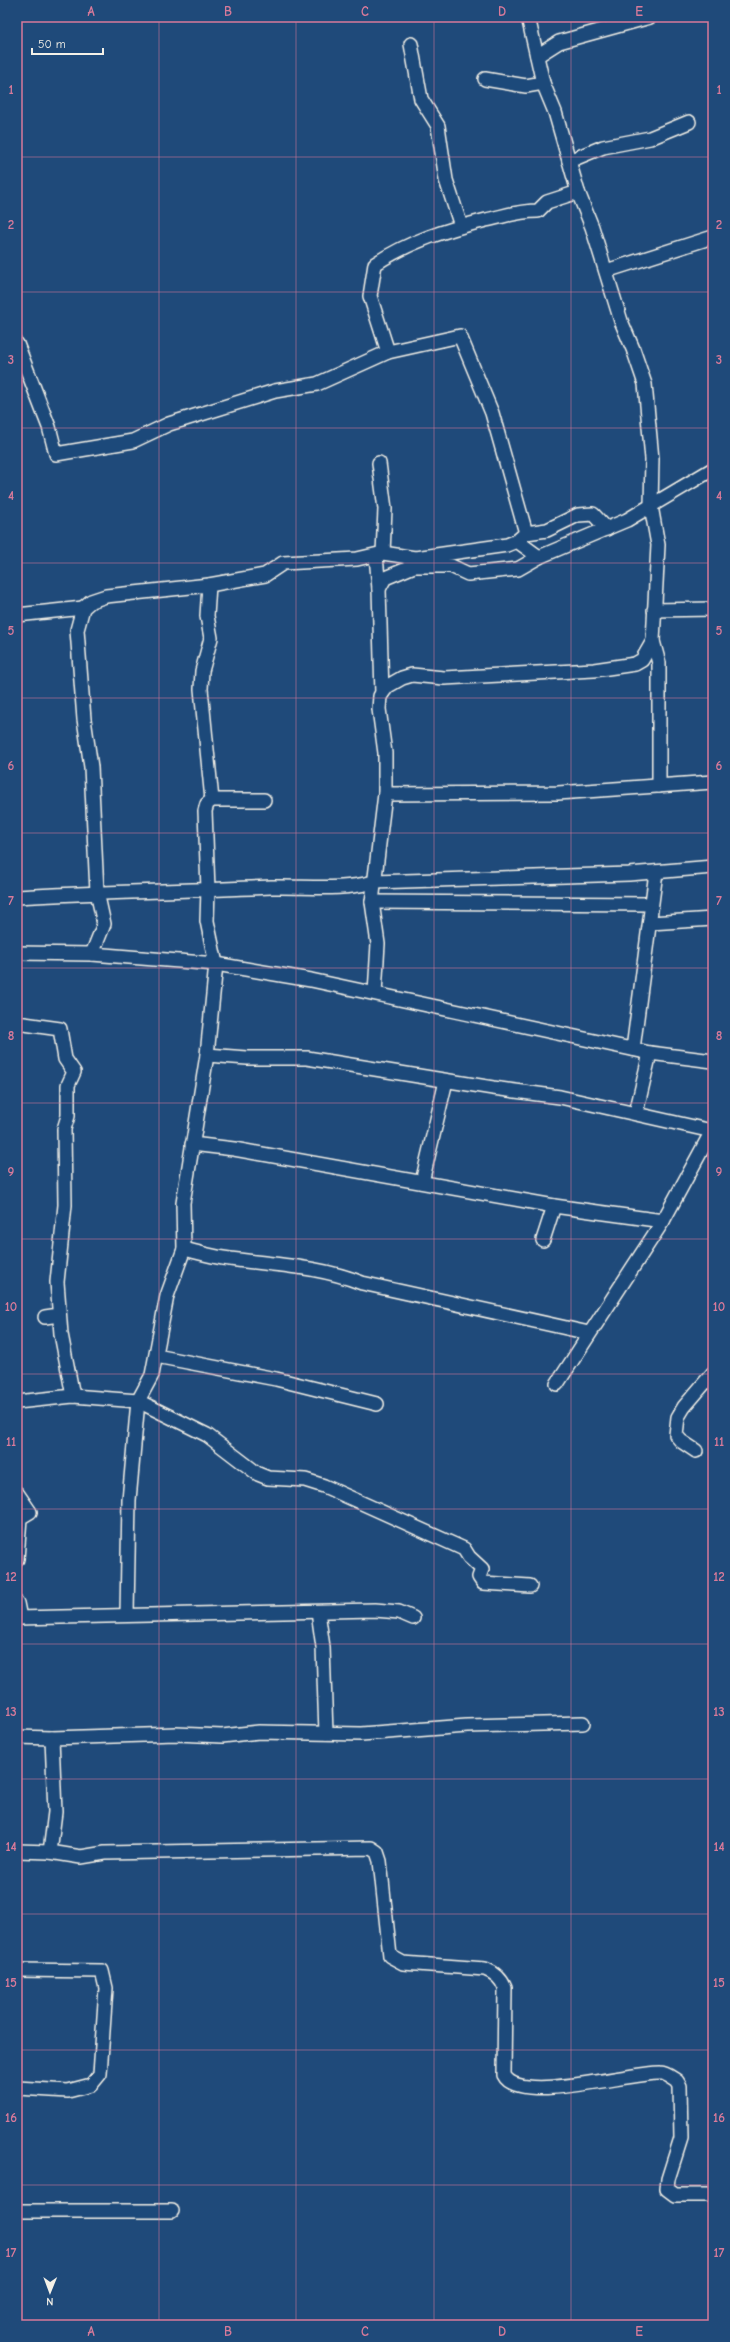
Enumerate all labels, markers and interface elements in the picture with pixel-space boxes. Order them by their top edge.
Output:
text: A [87,4,95,19]
text: B [224,4,232,19]
text: C [361,4,369,19]
text: D [498,4,506,19]
text: E [635,4,643,19]
scale bar [32,30,103,56]
text: 50 m [38,37,66,51]
text: 1 [8,82,14,97]
text: 1 [716,82,722,97]
text: 2 [8,217,14,232]
text: 2 [716,217,722,232]
text: 3 [8,352,14,367]
text: 3 [716,352,722,367]
text: 4 [8,488,14,503]
text: 4 [716,488,722,503]
text: 5 [8,623,15,638]
text: 5 [716,623,723,638]
text: 6 [8,758,15,773]
text: 6 [716,758,723,773]
text: 7 [8,893,14,908]
text: 7 [716,893,722,908]
text: 8 [8,1028,14,1043]
text: 8 [716,1028,722,1043]
text: 9 [8,1164,15,1179]
text: 9 [716,1164,723,1179]
text: 10 [5,1299,17,1314]
text: 10 [713,1299,725,1314]
text: 11 [6,1434,16,1449]
text: 11 [714,1434,724,1449]
text: 12 [5,1569,17,1584]
text: 12 [713,1569,725,1584]
text: 13 [5,1704,17,1719]
text: 13 [713,1704,725,1719]
text: 14 [5,1839,17,1854]
text: 14 [713,1839,725,1854]
text: 15 [5,1975,17,1990]
text: 15 [713,1975,725,1990]
text: 16 [5,2110,17,2125]
text: 16 [713,2110,725,2125]
text: 17 [6,2245,17,2260]
text: 17 [714,2245,725,2260]
north arrow [30,2272,70,2312]
text: N [46,2295,54,2308]
text: A [87,2324,95,2339]
text: B [224,2324,232,2339]
text: C [361,2324,369,2339]
text: D [498,2324,506,2339]
text: E [635,2324,643,2339]

